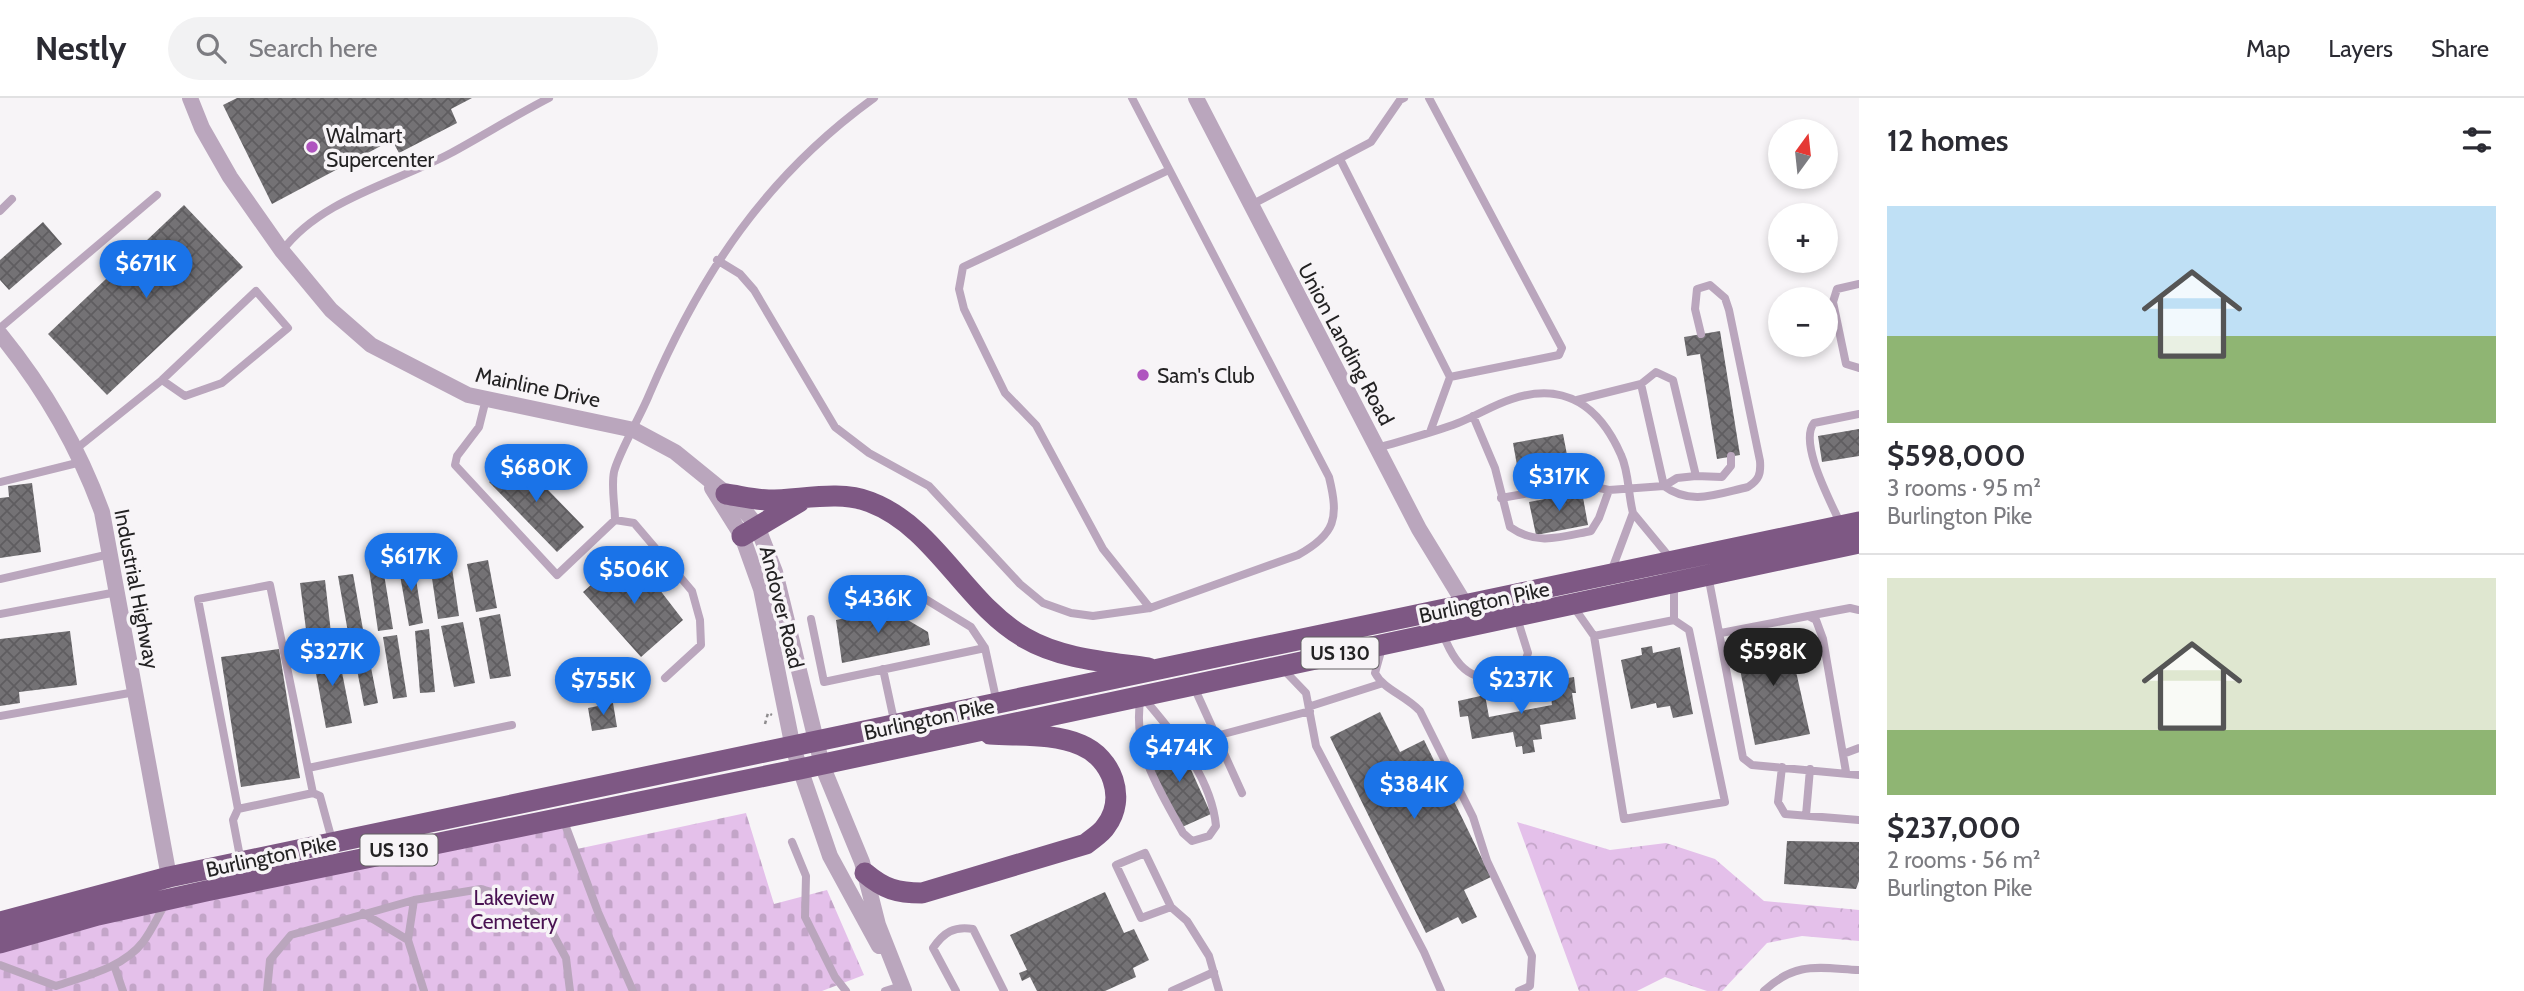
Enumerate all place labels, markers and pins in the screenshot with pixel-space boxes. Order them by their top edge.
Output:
place label: Walmart Supercenter [326,123,434,172]
marker: Walmart Supercenter [304,139,320,155]
pin: $671K [97,240,195,300]
place label: Sam's Club [1157,363,1255,388]
marker: Sam's Club [1135,367,1151,383]
pin: $680K [487,444,585,504]
pin: $317K [1510,454,1608,513]
pin: $617K [362,533,460,593]
pin: $506K [585,546,683,606]
pin: $436K [829,575,927,635]
pin: $327K [283,628,381,688]
pin: $598K [1724,628,1822,688]
pin: $237K [1472,656,1570,716]
pin: $755K [554,658,652,717]
pin: $474K [1130,724,1228,784]
pin: $384K [1365,762,1463,821]

